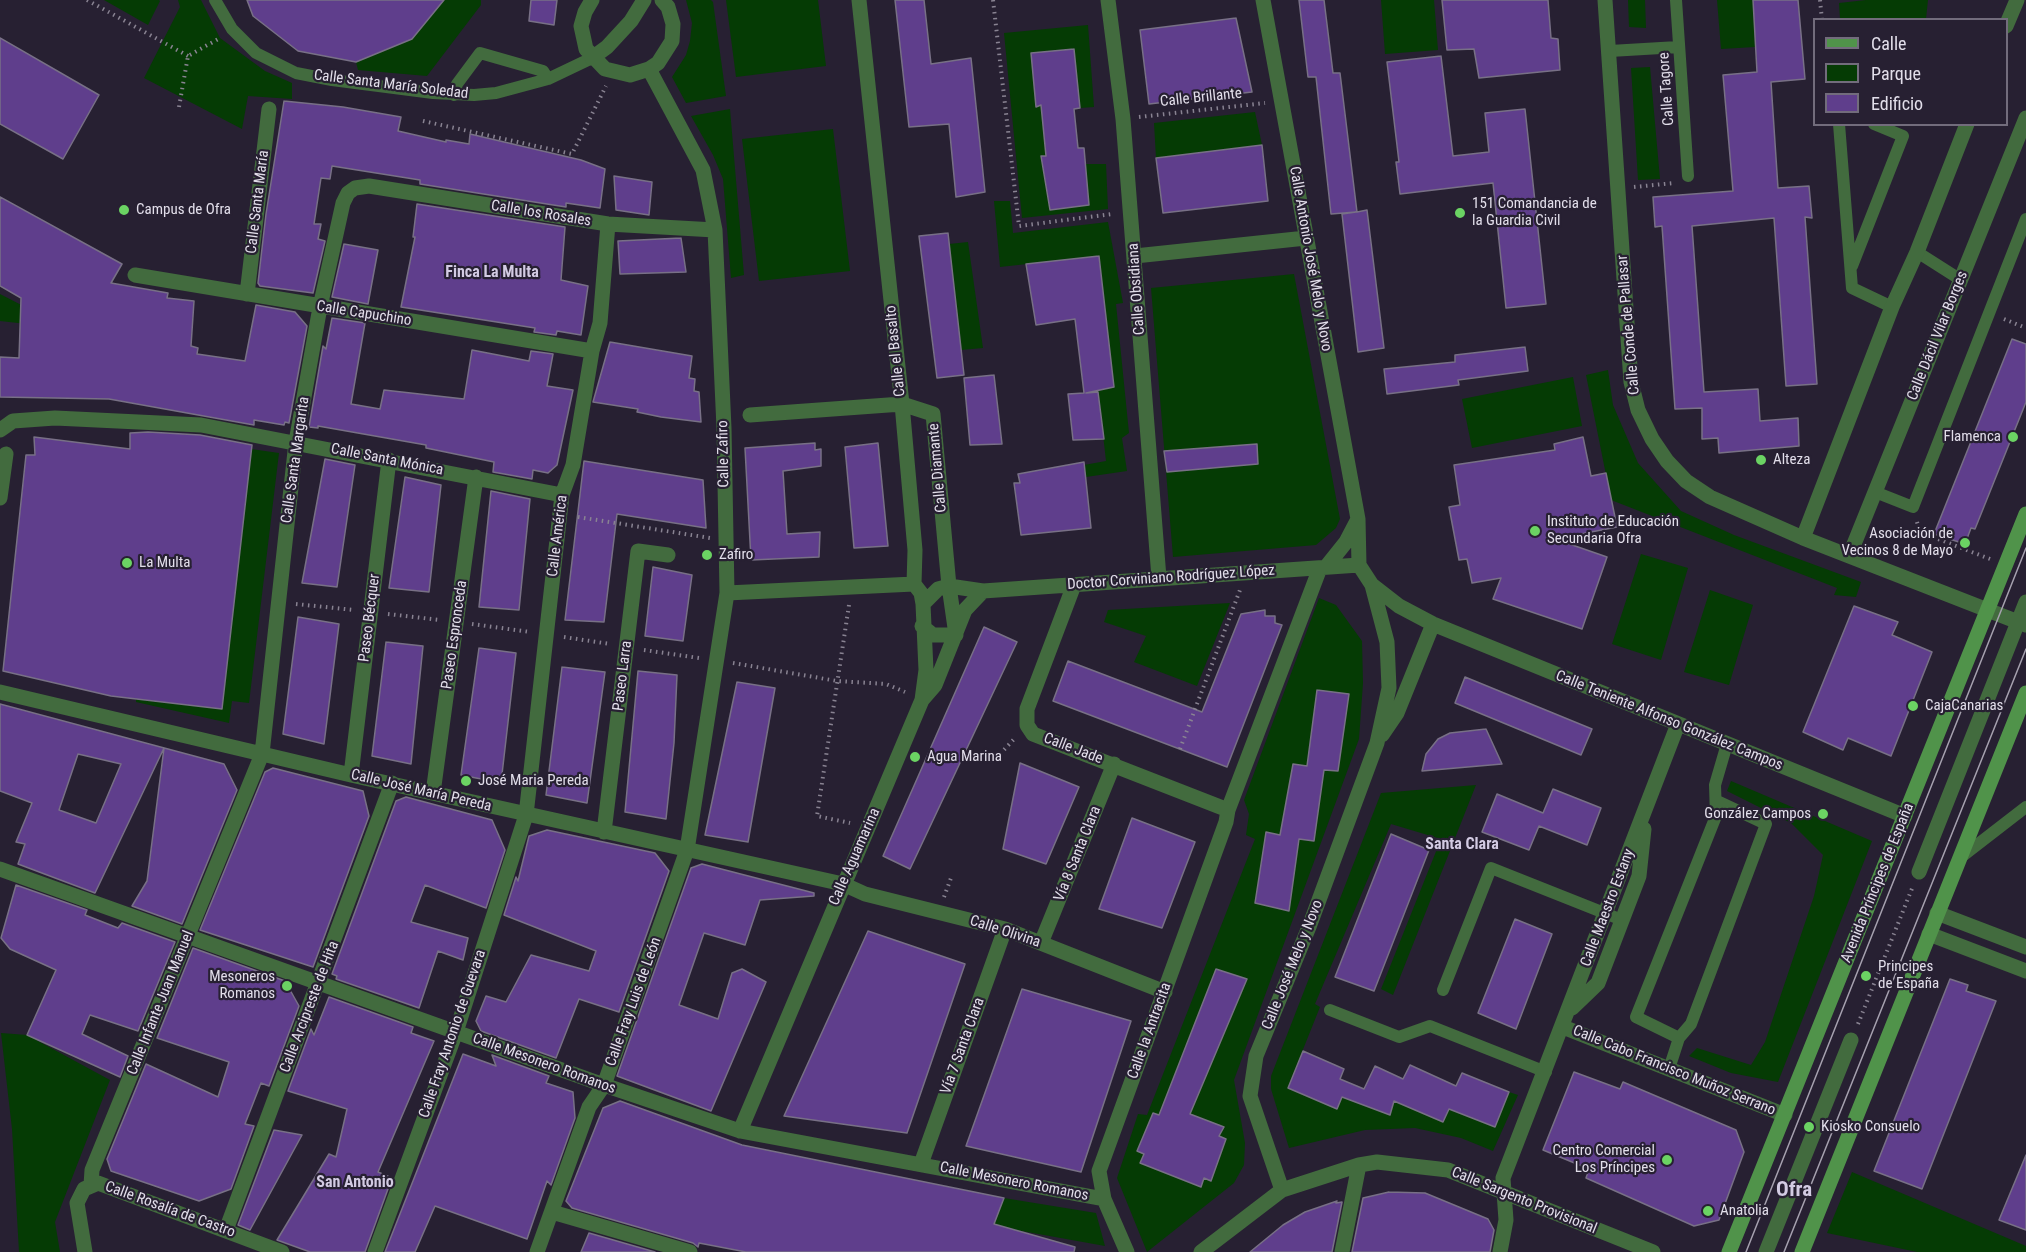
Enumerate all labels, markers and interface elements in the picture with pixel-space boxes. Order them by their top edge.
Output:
legend [1813,18,2008,126]
text: Calle [1871,33,1907,54]
street label: Calle Tagore [1655,52,1679,126]
text: Parque [1871,63,1921,84]
street label: Calle Santa María Soledad [313,67,469,103]
street label: Calle Brillante [1159,85,1243,111]
text: Edificio [1871,93,1923,114]
street label: Calle Santa María [243,149,273,255]
street label: Calle Antonio José Melo y Novo [1285,165,1335,353]
place label: 151 Comandancia de la Guardia Civil [1472,195,1597,230]
street label: Calle los Rosales [490,197,592,231]
place label: Campus de Ofra [136,201,231,219]
marker: Campus de Ofra [117,203,131,217]
marker: 151 Comandancia de la Guardia Civil [1453,206,1467,220]
street label: Calle Obsidiana [1125,242,1149,336]
street label: Calle Conde de Pallasar [1614,254,1644,396]
district label: Finca La Multa [445,263,539,283]
street label: Calle Dácil Vilar Borges [1904,269,1972,403]
street label: Calle Capuchino [315,298,413,330]
street label: Calle el Basalto [882,304,910,398]
street label: Calle Santa Margarita [278,396,314,524]
street label: Calle Zafiro [714,420,734,488]
street label: Calle Diamante [925,423,951,513]
place label: Flamenca [1943,428,2001,446]
marker: Flamenca [2006,430,2020,444]
street label: Calle Santa Mónica [329,440,445,480]
place label: Alteza [1773,451,1810,469]
marker: Alteza [1754,453,1768,467]
street label: Calle América [544,494,572,578]
place label: Instituto de Educación Secundaria Ofra [1547,513,1679,548]
marker: Instituto de Educación Secundaria Ofra [1528,524,1542,538]
place label: Asociación de Vecinos 8 de Mayo [1842,525,1953,560]
marker: Asociación de Vecinos 8 de Mayo [1958,536,1972,550]
place label: Zafiro [719,546,753,564]
marker: Zafiro [700,548,714,562]
place label: La Multa [139,554,190,572]
marker: La Multa [120,556,134,570]
street label: Doctor Corviniano Rodríguez López [1067,562,1275,594]
street label: Paseo Bécquer [356,573,384,663]
street label: Paseo Espronceda [438,579,472,691]
street label: Paseo Larra [610,640,636,712]
street label: Calle Teniente Alfonso González Campos [1553,667,1785,775]
place label: CajaCanarias [1925,697,2003,715]
marker: CajaCanarias [1906,699,1920,713]
street label: Calle Jade [1041,729,1105,769]
place label: Agua Marina [927,748,1002,766]
marker: Agua Marina [908,750,922,764]
street label: Calle José María Pereda [349,766,493,816]
place label: José Maria Pereda [478,772,589,790]
marker: José Maria Pereda [459,774,473,788]
street label: Avenida Príncipes de España [1838,801,1918,965]
street label: Vía 8 Santa Clara [1051,804,1105,904]
place label: González Campos [1704,805,1811,823]
street label: Calle Aguamarina [826,806,884,908]
marker: González Campos [1816,807,1830,821]
district label: Santa Clara [1425,835,1499,855]
street label: Calle Maestro Estany [1577,847,1639,969]
street label: Calle José Melo y Novo [1259,898,1327,1032]
street label: Calle Olivina [967,912,1043,952]
street label: Calle Infante Juan Manuel [124,928,198,1078]
street label: Calle Fray Luis de León [602,935,666,1069]
street label: Calle Arcipreste de Hita [277,939,343,1075]
street label: Calle Fray Antonio de Guevara [416,948,490,1120]
place label: Principes de España [1878,958,1939,993]
place label: Mesoneros Romanos [209,968,275,1003]
marker: Principes de España [1859,969,1873,983]
marker: Mesoneros Romanos [280,979,294,993]
street label: Calle la Antracita [1124,981,1176,1081]
street label: Vía 7 Santa Clara [937,995,989,1097]
street label: Calle Cabo Francisco Muñoz Serrano [1570,1022,1778,1120]
street label: Calle Mesonero Romanos [470,1030,618,1098]
place label: Kiosko Consuelo [1821,1118,1920,1136]
marker: Kiosko Consuelo [1802,1120,1816,1134]
place label: Centro Comercial Los Príncipes [1553,1142,1655,1177]
marker: Centro Comercial Los Príncipes [1660,1153,1674,1167]
street label: Calle Mesonero Romanos [938,1159,1090,1205]
street label: Calle Sargento Provisional [1449,1164,1599,1238]
district label: San Antonio [316,1173,394,1193]
street label: Calle Rosalía de Castro [103,1178,237,1242]
district label: Ofra [1776,1178,1812,1204]
place label: Anatolia [1720,1202,1769,1220]
marker: Anatolia [1701,1204,1715,1218]

